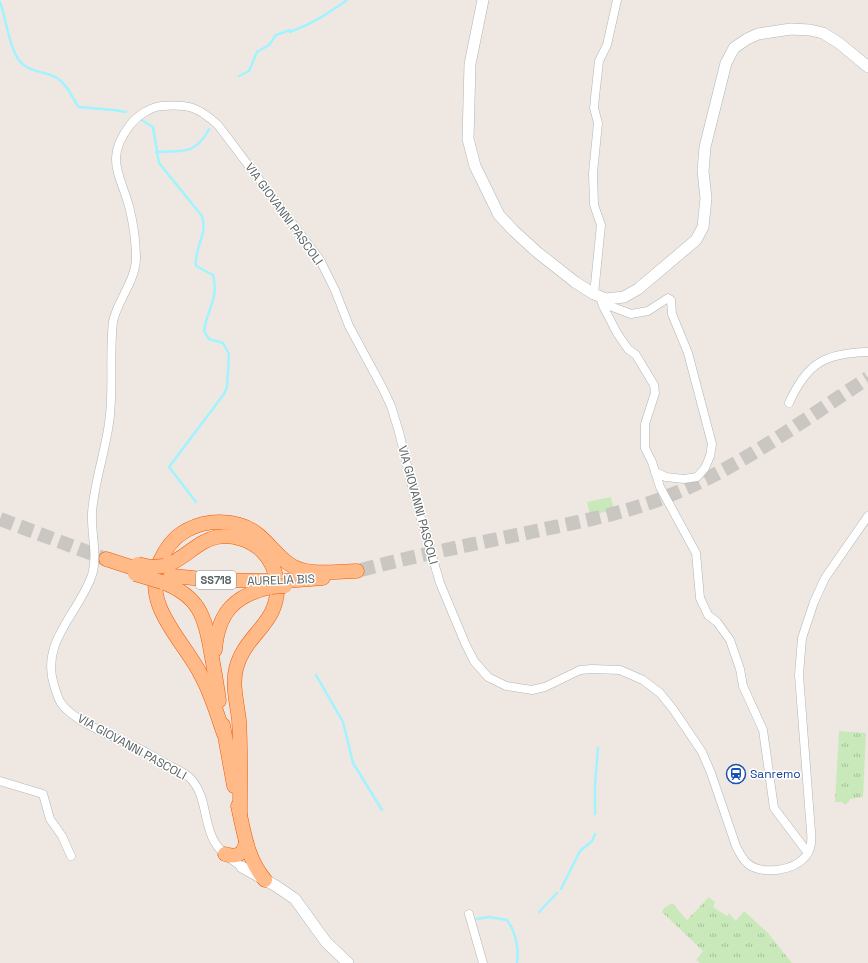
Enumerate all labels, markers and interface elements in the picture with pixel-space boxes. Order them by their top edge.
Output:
street label: VIA GIOVANNI PASCOLI [242,160,326,268]
street label: VIA GIOVANNI PASCOLI [394,444,442,566]
road number: SS718 [196,571,236,589]
street label: AURELIA BIS [247,571,315,589]
street label: VIA GIOVANNI PASCOLI [75,710,189,784]
station icon: Sanremo [725,763,747,785]
place label: Sanremo [750,766,801,782]

